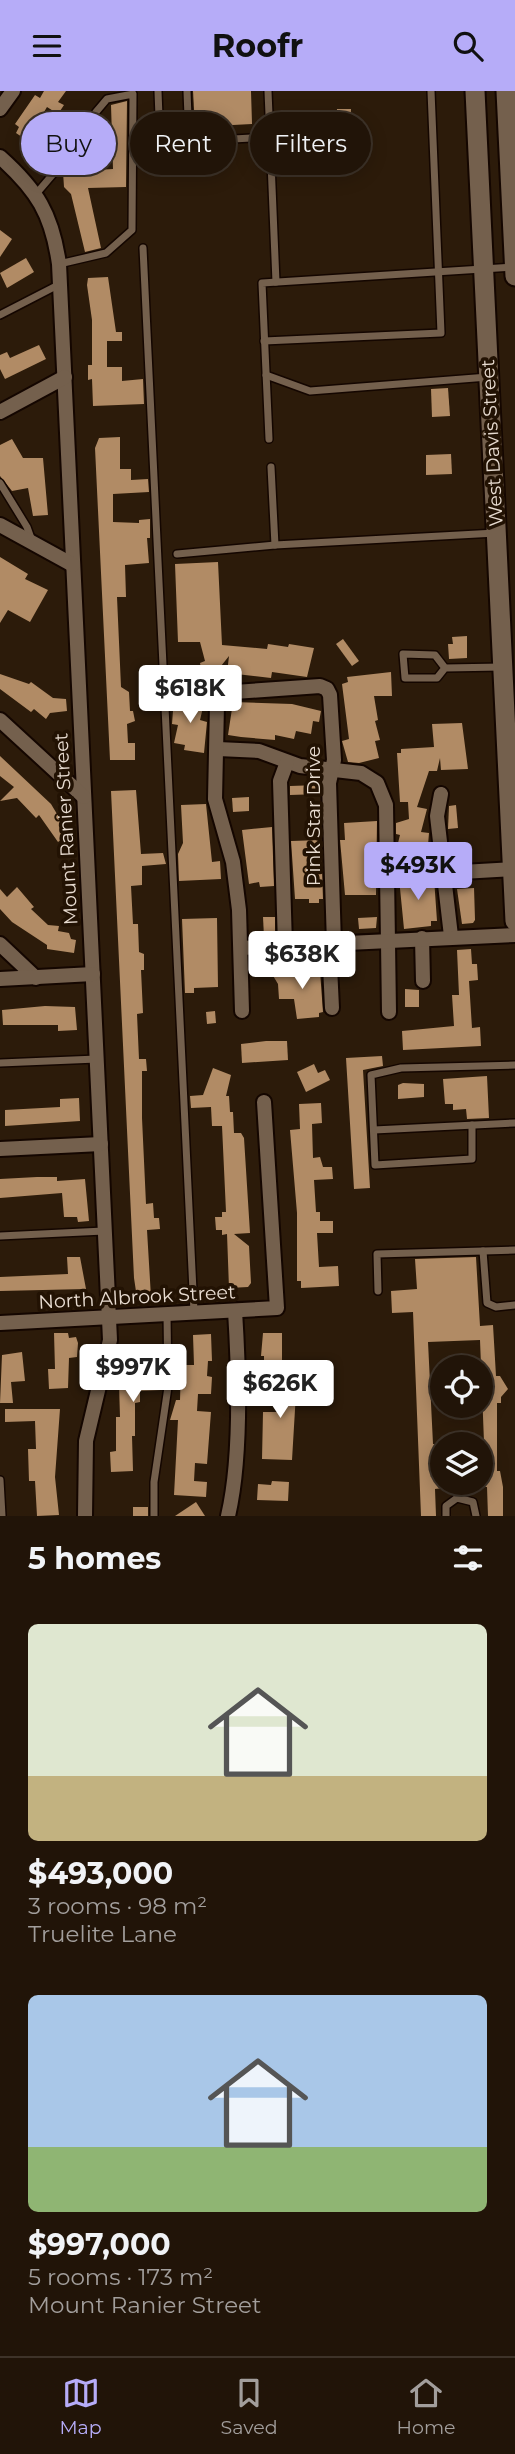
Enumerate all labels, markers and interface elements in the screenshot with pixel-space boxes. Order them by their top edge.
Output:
text: Roofr [212,26,303,65]
icon: menu [28,27,66,65]
icon: search [449,27,487,65]
chip: Buy [21,112,116,175]
chip: Rent [130,112,236,175]
chip: Filters [250,112,371,175]
street label: West Davis Street [476,359,508,527]
pin: $618K [141,665,239,725]
text: $618K [155,674,225,702]
street label: Mount Ranier Street [49,732,83,926]
street label: Pink Star Drive [302,746,325,886]
pin: $493K [369,843,467,902]
text: $493K [380,851,456,879]
pin: $638K [253,932,351,991]
text: $638K [264,940,340,968]
street label: North Albrook Street [38,1280,236,1314]
pin: $997K [84,1345,182,1404]
text: $997K [96,1353,170,1381]
map controls [430,1355,493,1495]
button: locate [430,1355,493,1418]
pin: $626K [231,1361,329,1420]
text: $626K [243,1369,317,1397]
button: layers [430,1432,493,1495]
icon: filters [449,1539,487,1577]
text: 5 homes [28,1540,161,1577]
icon: home [195,1669,321,1795]
text: $493,000 [28,1855,173,1892]
text: 3 rooms · 98 m² [28,1892,207,1920]
text: Truelite Lane [28,1920,177,1948]
icon: home [195,2040,321,2166]
text: $997,000 [28,2226,171,2263]
text: 5 rooms · 173 m² [28,2263,213,2291]
text: Mount Ranier Street [28,2291,261,2319]
tab: Map [59,2374,102,2439]
tab: Saved [221,2374,278,2439]
tab: Home [397,2374,456,2439]

